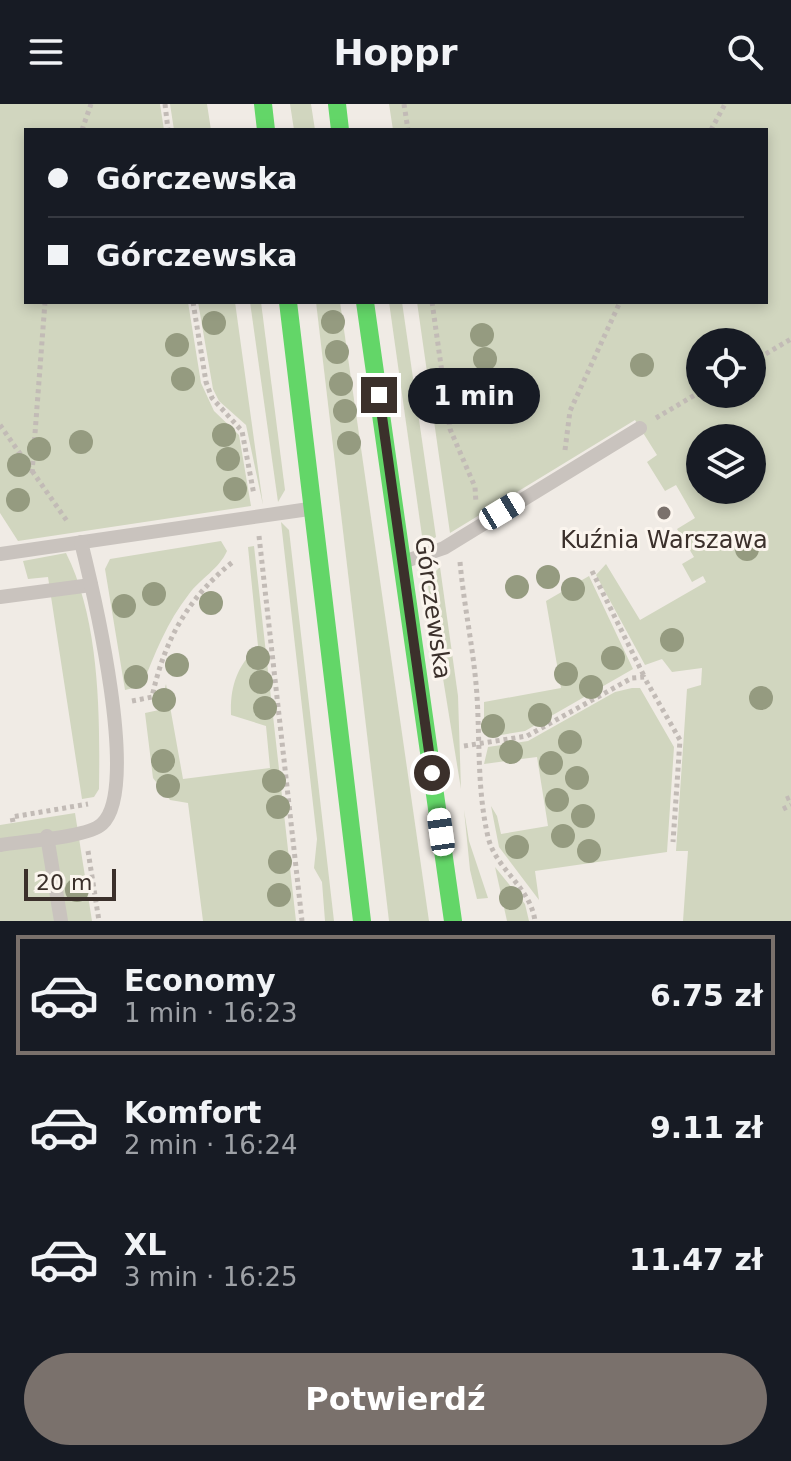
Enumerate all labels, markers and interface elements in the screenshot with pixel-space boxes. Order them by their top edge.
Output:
icon: menu [24,30,68,74]
icon: search [723,30,767,74]
text: Hoppr [333,32,458,73]
text: Górczewska [96,161,297,196]
text: Górczewska [96,238,297,273]
map controls [686,328,766,504]
button: locate [686,328,766,408]
callout: 1 min [407,367,539,423]
route end [361,377,397,413]
text: 1 min [433,381,515,411]
button: layers [686,424,766,504]
car [475,488,529,534]
marker: Kuźnia Warszawa [655,504,673,522]
place label: Kuźnia Warszawa [560,526,768,554]
street label: Górczewska [409,535,457,681]
route start [414,755,450,791]
car [426,807,456,857]
scale bar [24,865,116,901]
text: 20 m [36,870,92,895]
icon: car [28,959,100,1031]
text: Economy [124,963,276,998]
text: 6.75 zł [650,978,763,1013]
text: 1 min · 16:23 [124,998,298,1028]
icon: car [28,1091,100,1163]
text: Komfort [124,1095,261,1130]
text: 9.11 zł [650,1110,763,1145]
text: 2 min · 16:24 [124,1130,298,1160]
icon: car [28,1223,100,1295]
text: XL [124,1227,166,1262]
text: 11.47 zł [629,1242,763,1277]
text: 3 min · 16:25 [124,1262,298,1292]
button: Potwierdź [24,1353,767,1445]

